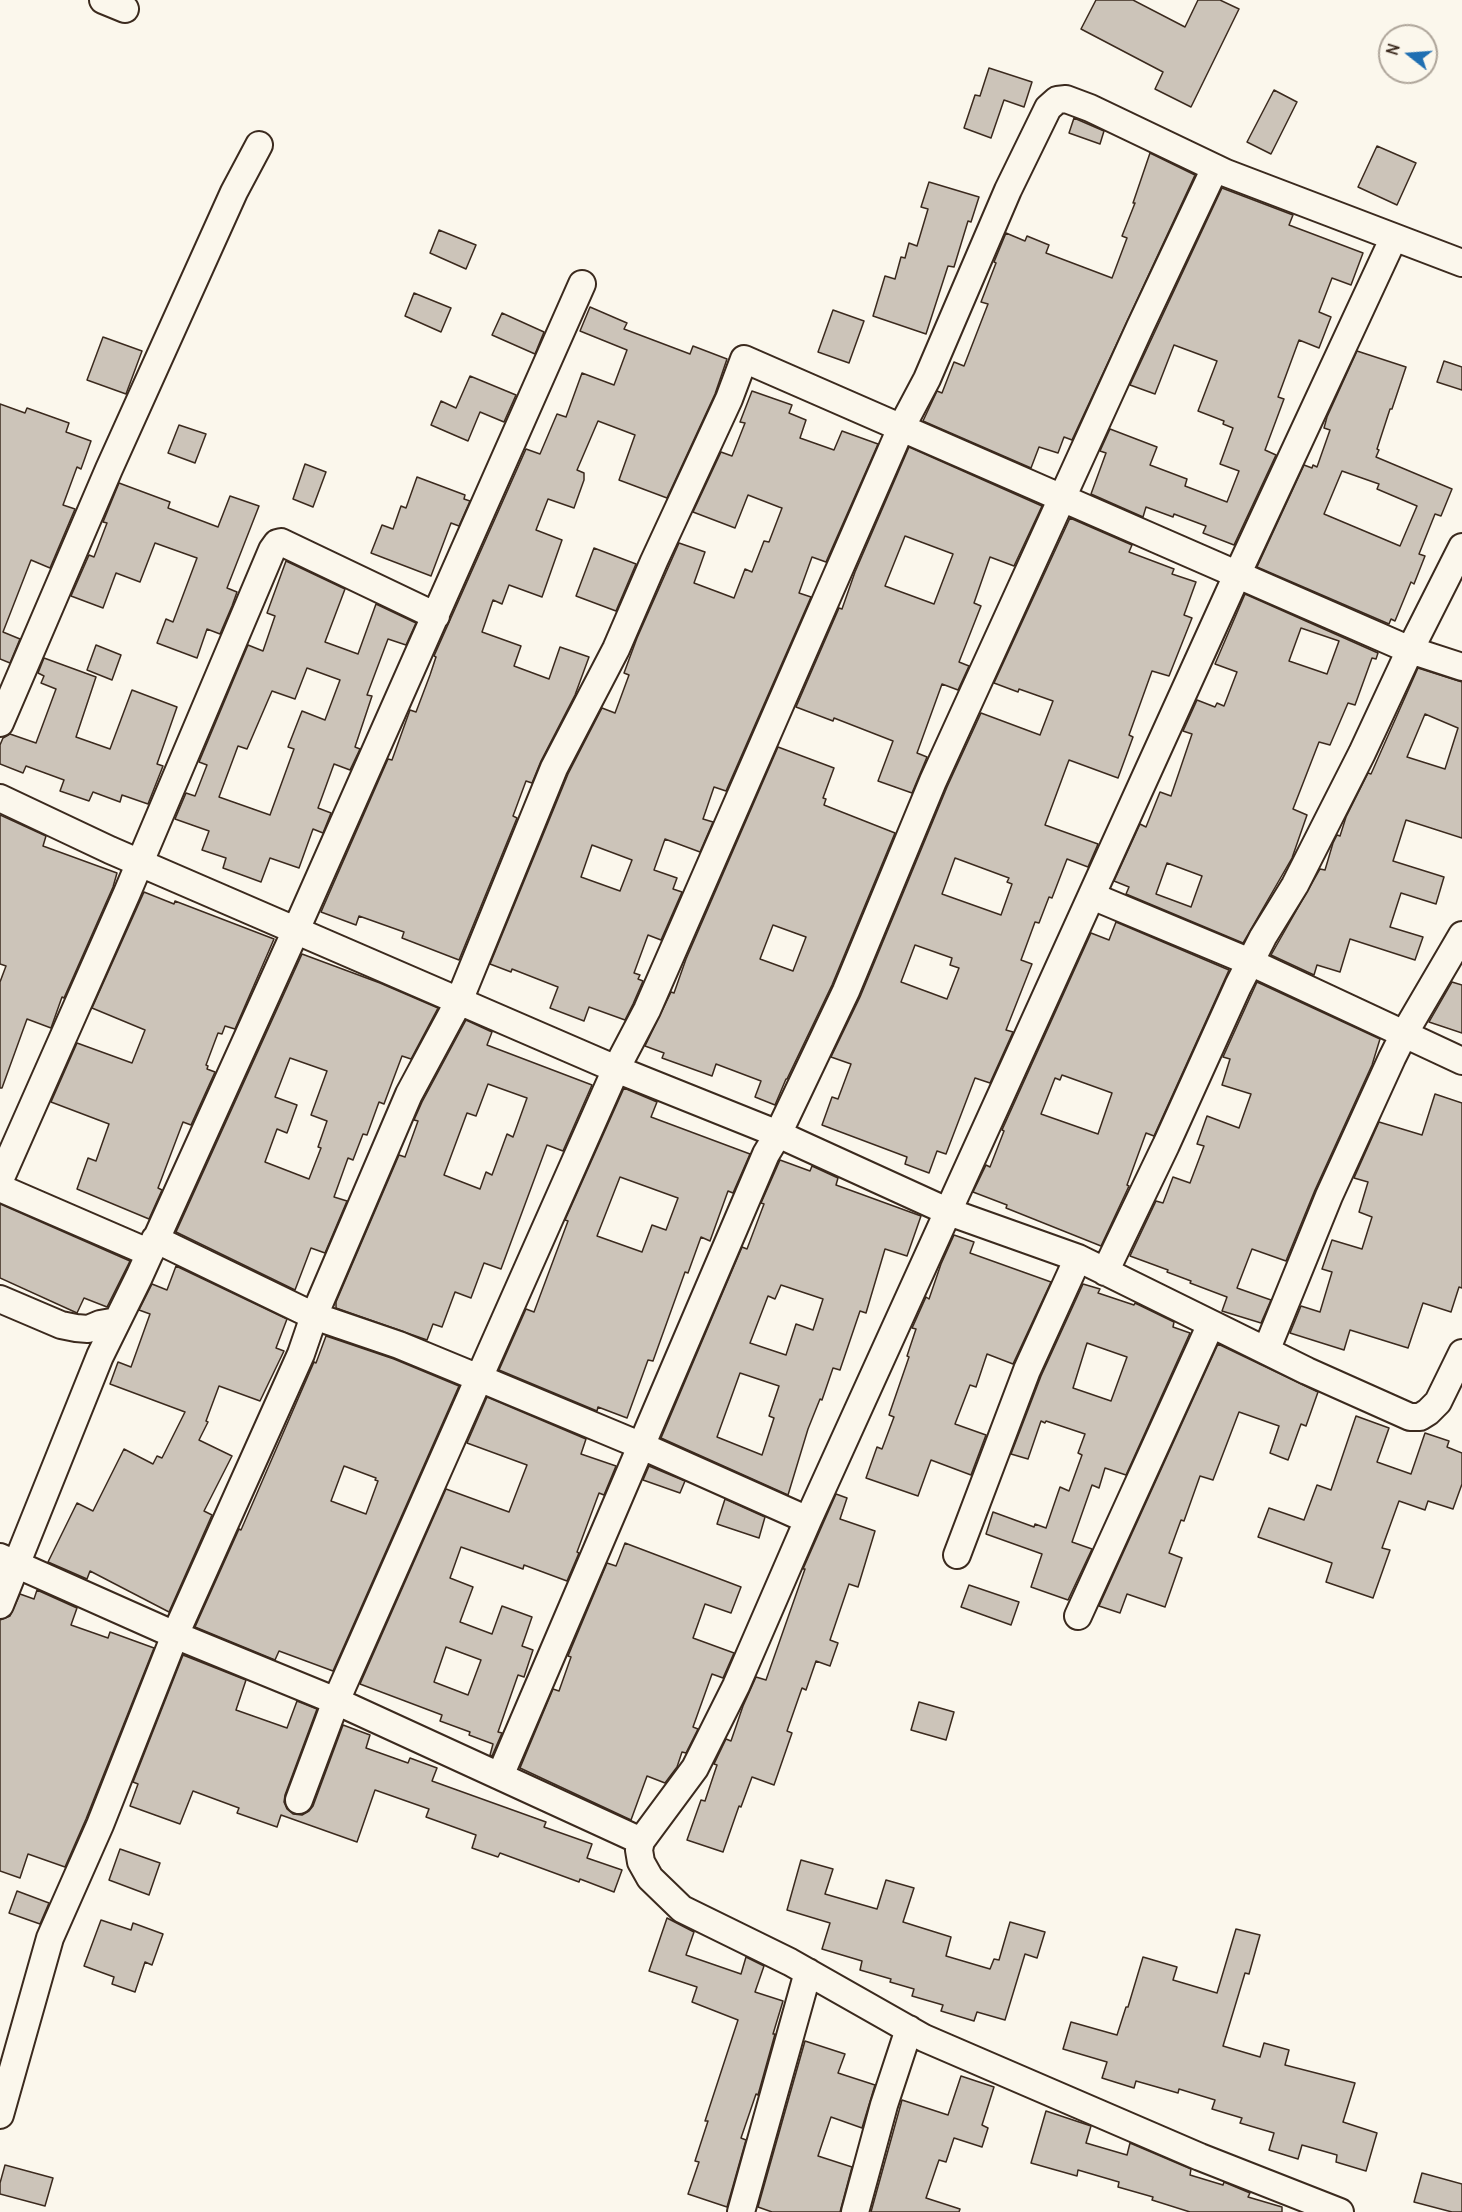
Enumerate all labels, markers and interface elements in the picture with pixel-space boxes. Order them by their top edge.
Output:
north arrow [1378,24,1438,84]
text: N [1382,41,1404,58]

